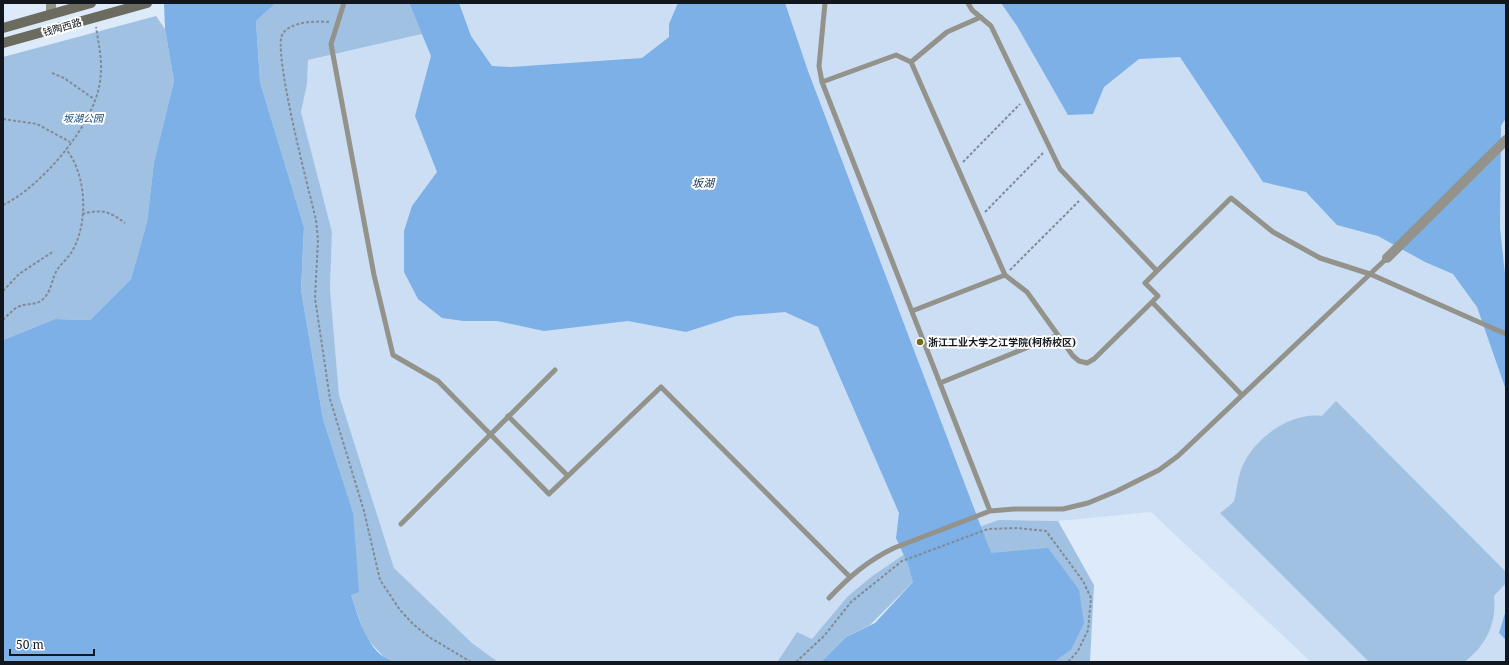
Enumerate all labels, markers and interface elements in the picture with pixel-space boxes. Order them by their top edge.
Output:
street label: 钱陶西路 [41,15,83,39]
park label: 坂湖公园 [63,111,105,125]
water label: 坂湖 [692,175,716,190]
place label: 浙江工业大学之江学院(柯桥校区) [928,335,1076,349]
marker: 浙江工业大学之江学院(柯桥校区) [915,337,925,347]
scale bar [10,631,94,657]
text: 50 m [16,636,44,653]

